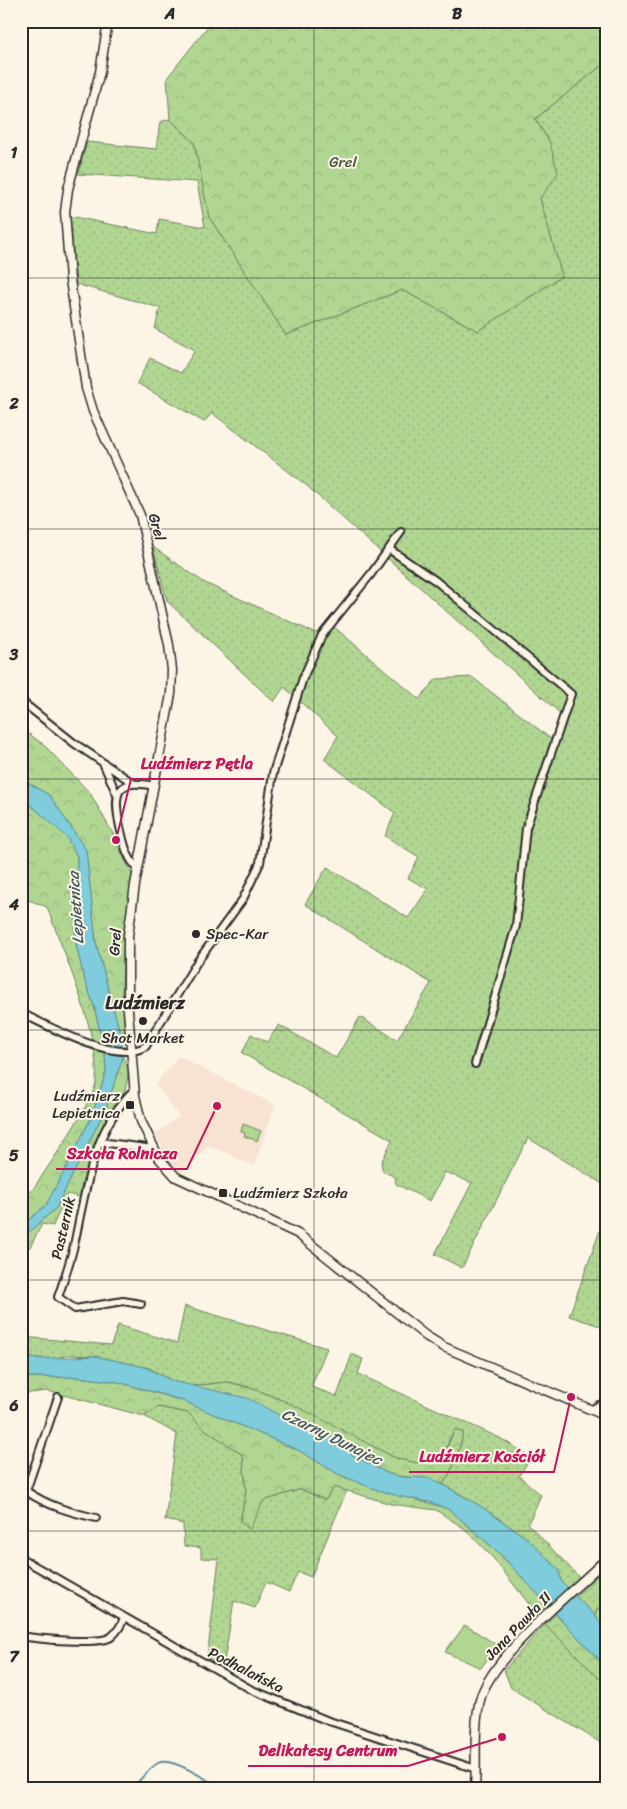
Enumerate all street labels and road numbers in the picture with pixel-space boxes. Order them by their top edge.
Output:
street label: Grel [141,510,173,544]
street label: Grel [101,927,129,957]
street label: Pasternik [43,1194,83,1262]
street label: Jana Pawła II [477,1585,558,1667]
street label: Podhalańska [203,1640,289,1700]

